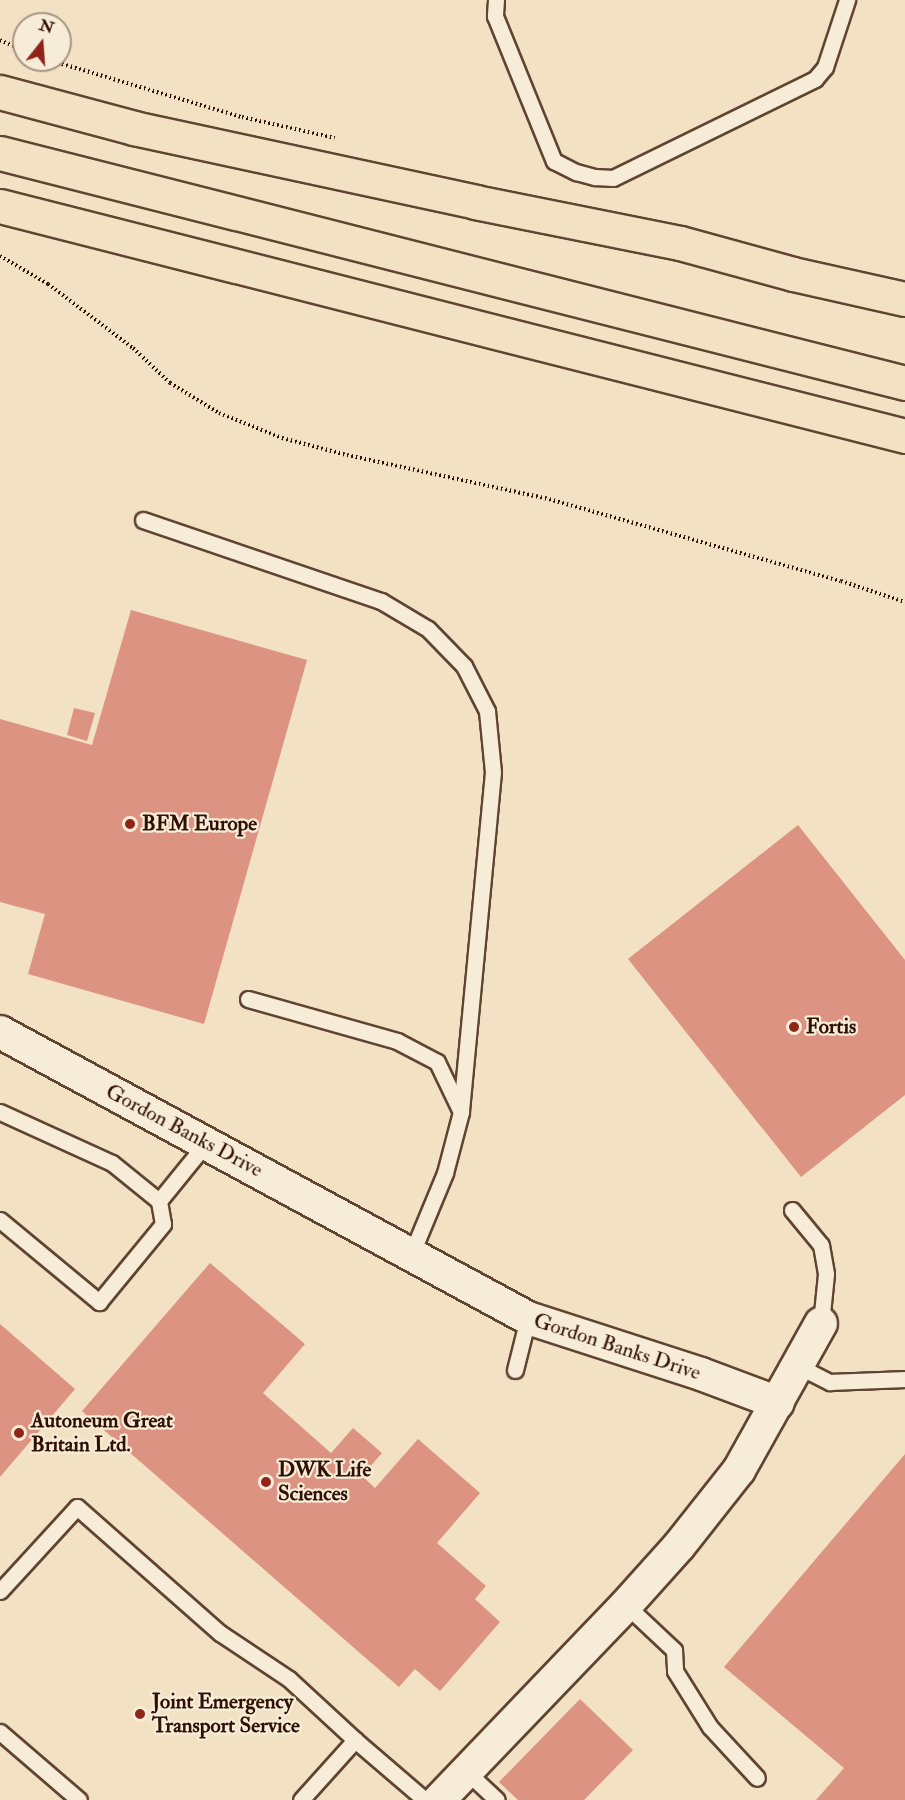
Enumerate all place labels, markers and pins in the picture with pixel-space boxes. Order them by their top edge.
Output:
place label: BFM Europe [142,811,257,837]
marker: BFM Europe [123,817,137,831]
place label: Fortis [806,1014,856,1040]
marker: Fortis [787,1020,801,1034]
place label: Autoneum Great Britain Ltd. [31,1408,173,1458]
marker: Autoneum Great Britain Ltd. [12,1426,26,1440]
place label: DWK Life Sciences [278,1457,371,1507]
marker: DWK Life Sciences [259,1475,273,1489]
place label: Joint Emergency Transport Service [152,1689,300,1739]
marker: Joint Emergency Transport Service [133,1707,147,1721]

